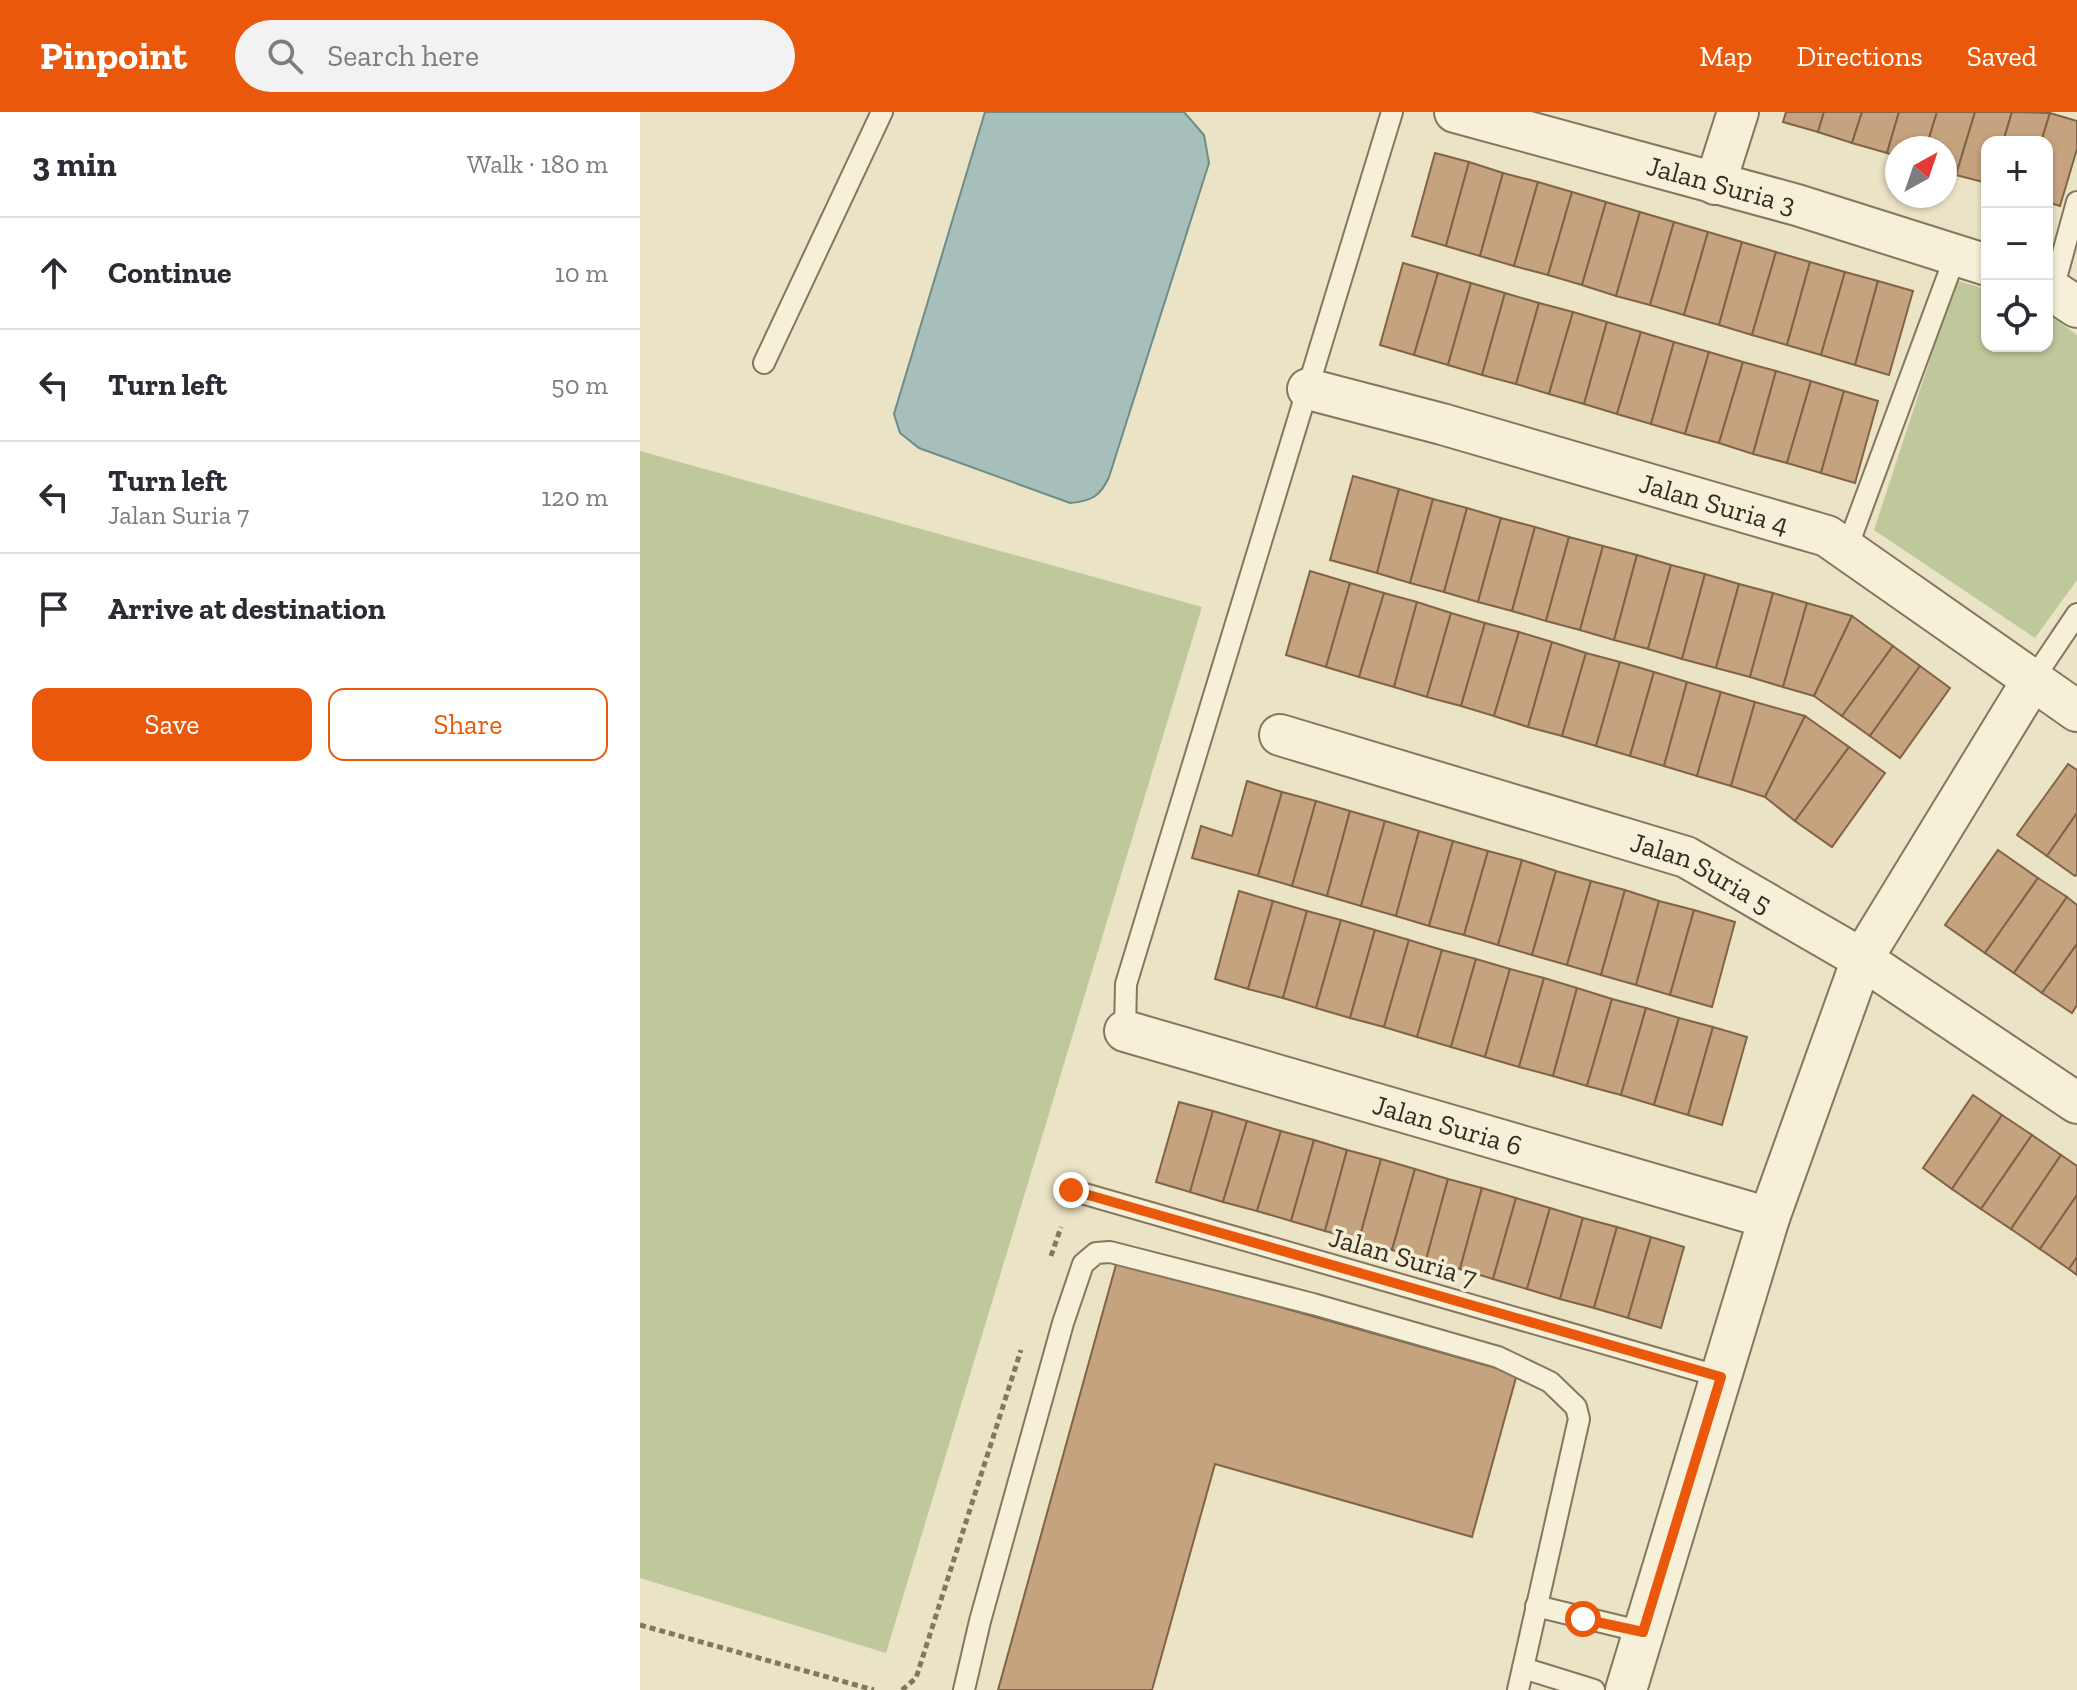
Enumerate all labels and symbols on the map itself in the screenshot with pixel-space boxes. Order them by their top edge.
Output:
north arrow [1885,136,1957,208]
street label: Jalan Suria 3 [1643,148,1799,220]
street label: Jalan Suria 4 [1636,466,1793,541]
street label: Jalan Suria 5 [1627,825,1778,920]
street label: Jalan Suria 6 [1369,1087,1526,1162]
route end [1053,1172,1089,1208]
street label: Jalan Suria 7 [1325,1220,1481,1294]
route start [1565,1601,1601,1637]

